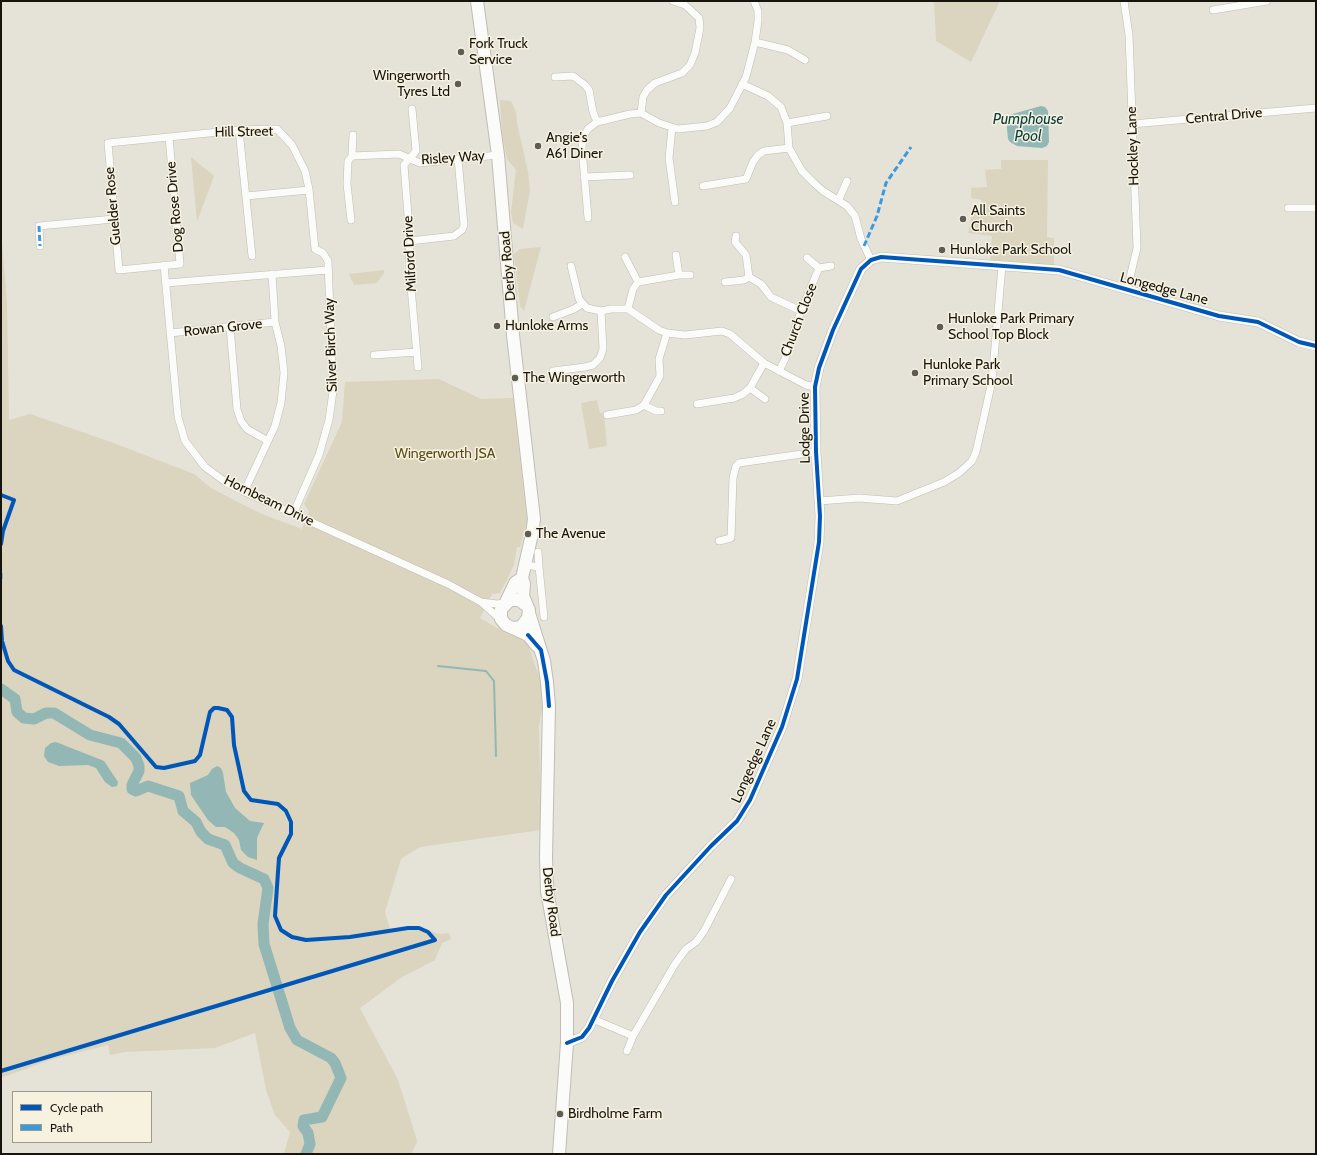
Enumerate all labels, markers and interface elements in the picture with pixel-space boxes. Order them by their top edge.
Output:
place label: Fork Truck Service [469,36,528,68]
marker: Fork Truck Service [456,47,466,57]
place label: Wingerworth Tyres Ltd [373,68,450,100]
marker: Wingerworth Tyres Ltd [453,79,463,89]
street label: Central Drive [1185,104,1263,128]
street label: Hockley Lane [1123,106,1143,186]
water label: Pumphouse Pool [993,111,1063,146]
street label: Hill Street [215,123,273,141]
place label: Angie's A61 Diner [546,130,603,162]
marker: Angie's A61 Diner [533,141,543,151]
street label: Risley Way [421,147,485,169]
street label: Dog Rose Drive [163,161,187,253]
street label: Guelder Rose [101,166,125,246]
place label: All Saints Church [971,203,1025,236]
marker: All Saints Church [958,214,968,224]
street label: Milford Drive [400,215,420,293]
street label: Derby Road [497,230,519,302]
place label: Hunloke Park School [950,242,1071,258]
marker: Hunloke Park School [937,245,947,255]
street label: Longedge Lane [1118,269,1210,309]
street label: Church Close [777,281,821,359]
street label: Silver Birch Way [321,297,341,393]
place label: Hunloke Park Primary School Top Block [948,311,1074,344]
street label: Rowan Grove [183,316,263,340]
place label: Hunloke Arms [505,318,588,334]
marker: Hunloke Arms [492,321,502,331]
marker: Hunloke Park Primary School Top Block [935,322,945,332]
place label: Hunloke Park Primary School [923,357,1013,390]
marker: Hunloke Park Primary School [910,368,920,378]
place label: The Wingerworth [523,370,625,386]
marker: The Wingerworth [510,373,520,383]
street label: Lodge Drive [796,392,814,464]
park label: Wingerworth JSA [395,446,495,462]
street label: Hornbeam Drive [221,472,317,530]
place label: The Avenue [536,526,606,542]
marker: The Avenue [523,529,533,539]
street label: Longedge Lane [728,716,780,806]
street label: Derby Road [538,866,564,938]
legend [12,1091,152,1143]
text: Cycle path [50,1100,103,1115]
place label: Birdholme Farm [568,1106,662,1122]
marker: Birdholme Farm [555,1109,565,1119]
text: Path [50,1120,73,1135]

